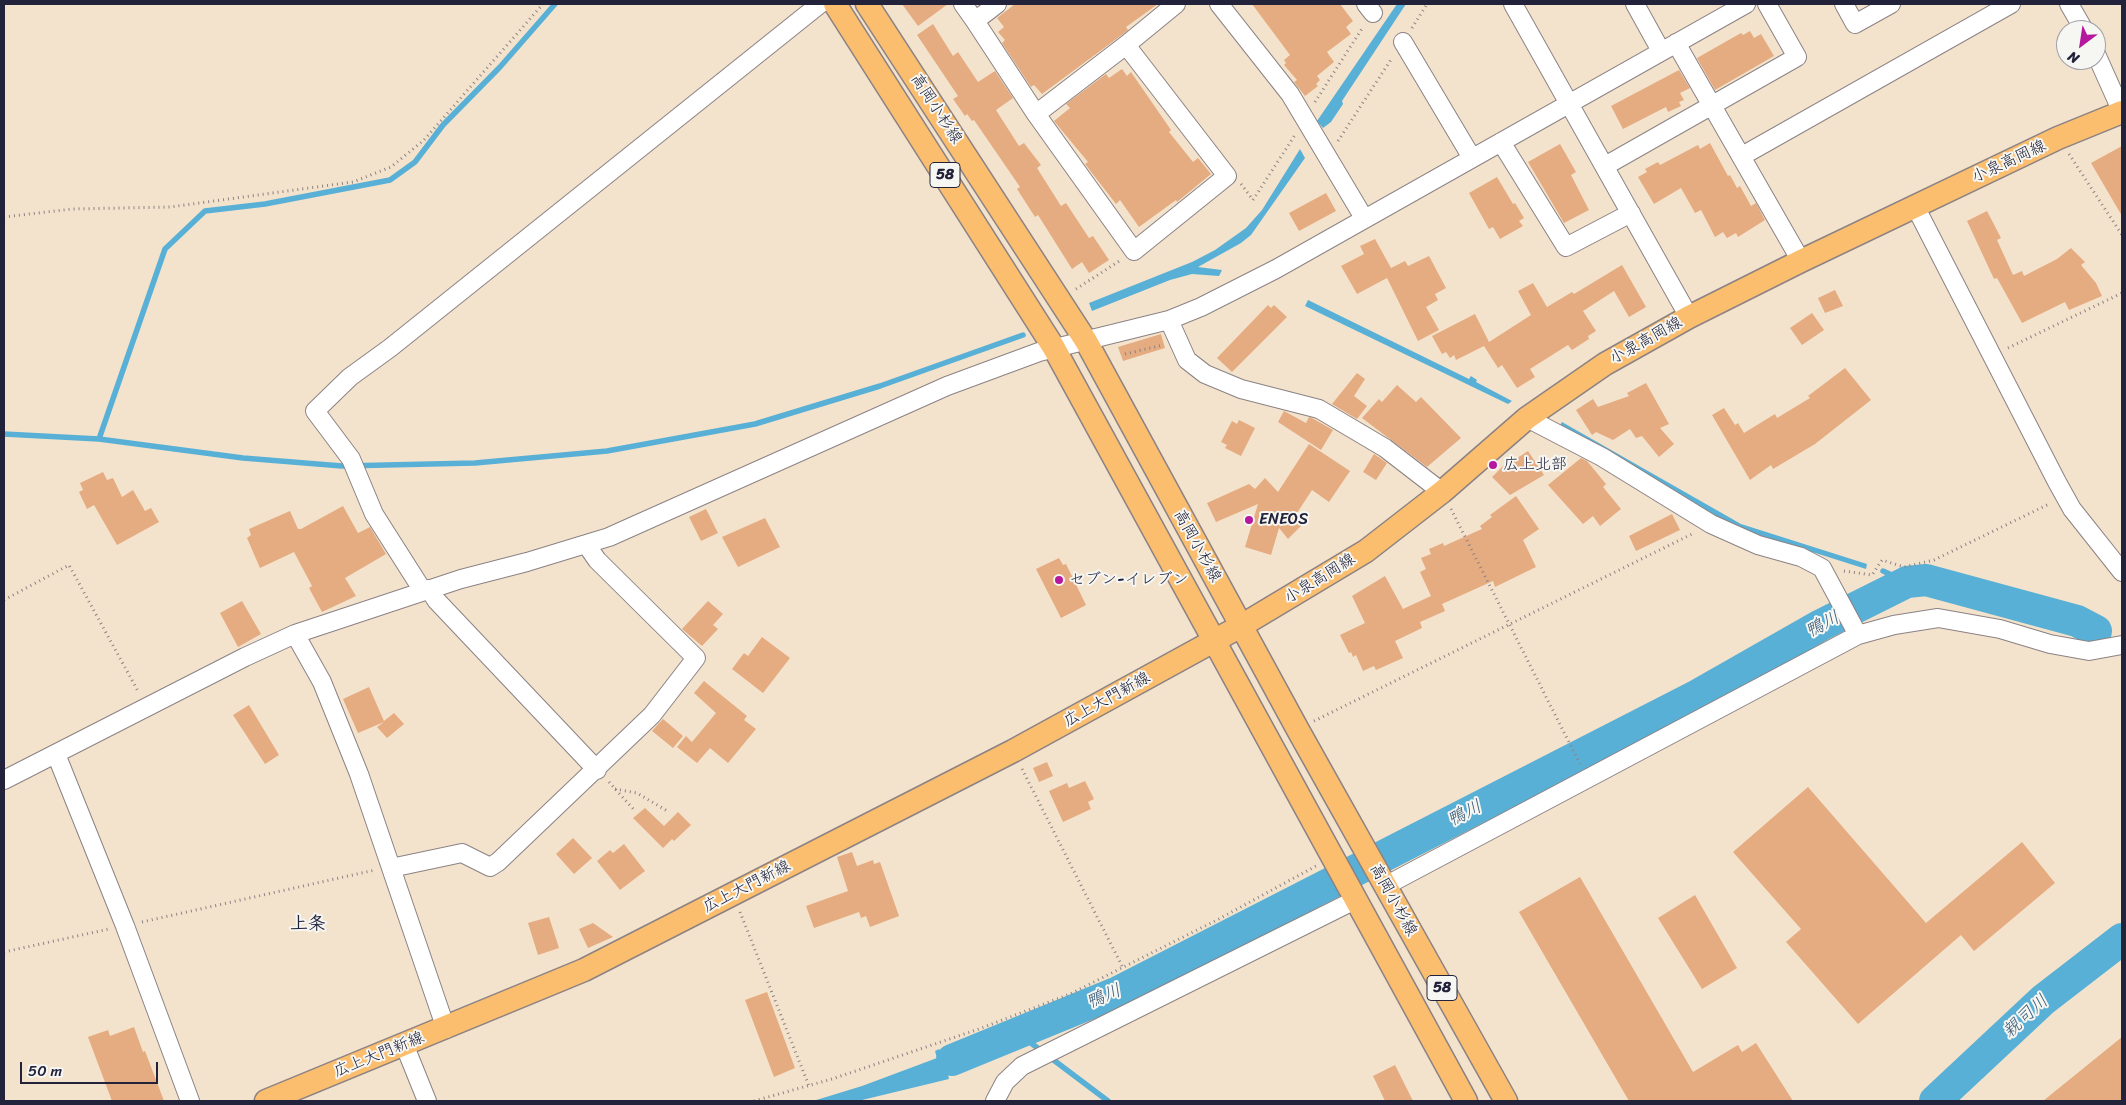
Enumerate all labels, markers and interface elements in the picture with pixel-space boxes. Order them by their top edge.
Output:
north arrow [2056,20,2106,70]
text: N [2063,44,2084,71]
street label: 高岡小杉線 [906,70,966,148]
street label: 小泉高岡線 [1969,136,2049,188]
road number: 58 [930,162,960,188]
street label: 小泉高岡線 [1606,313,1686,369]
place label: 広上北部 [1503,455,1567,475]
marker: 広上北部 [1487,459,1499,471]
street label: 高岡小杉線 [1169,506,1225,586]
place label: ENEOS [1259,510,1308,530]
marker: ENEOS [1243,514,1255,526]
street label: 小泉高岡線 [1281,550,1359,608]
place label: セブン-イレブン [1069,570,1188,590]
marker: セブン-イレブン [1053,574,1065,586]
water label: 鴨川 [1802,607,1844,643]
street label: 広上大門新線 [1060,668,1154,732]
water label: 鴨川 [1444,796,1486,832]
street label: 広上大門新線 [700,857,794,917]
street label: 高岡小杉線 [1365,860,1421,940]
district label: 上条 [290,913,326,935]
road number: 58 [1427,976,1457,1000]
water label: 鴨川 [1083,980,1125,1014]
water label: 親司川 [1999,991,2053,1043]
street label: 広上大門新線 [331,1028,427,1082]
scale bar [22,1052,160,1084]
text: 50 m [28,1058,62,1084]

